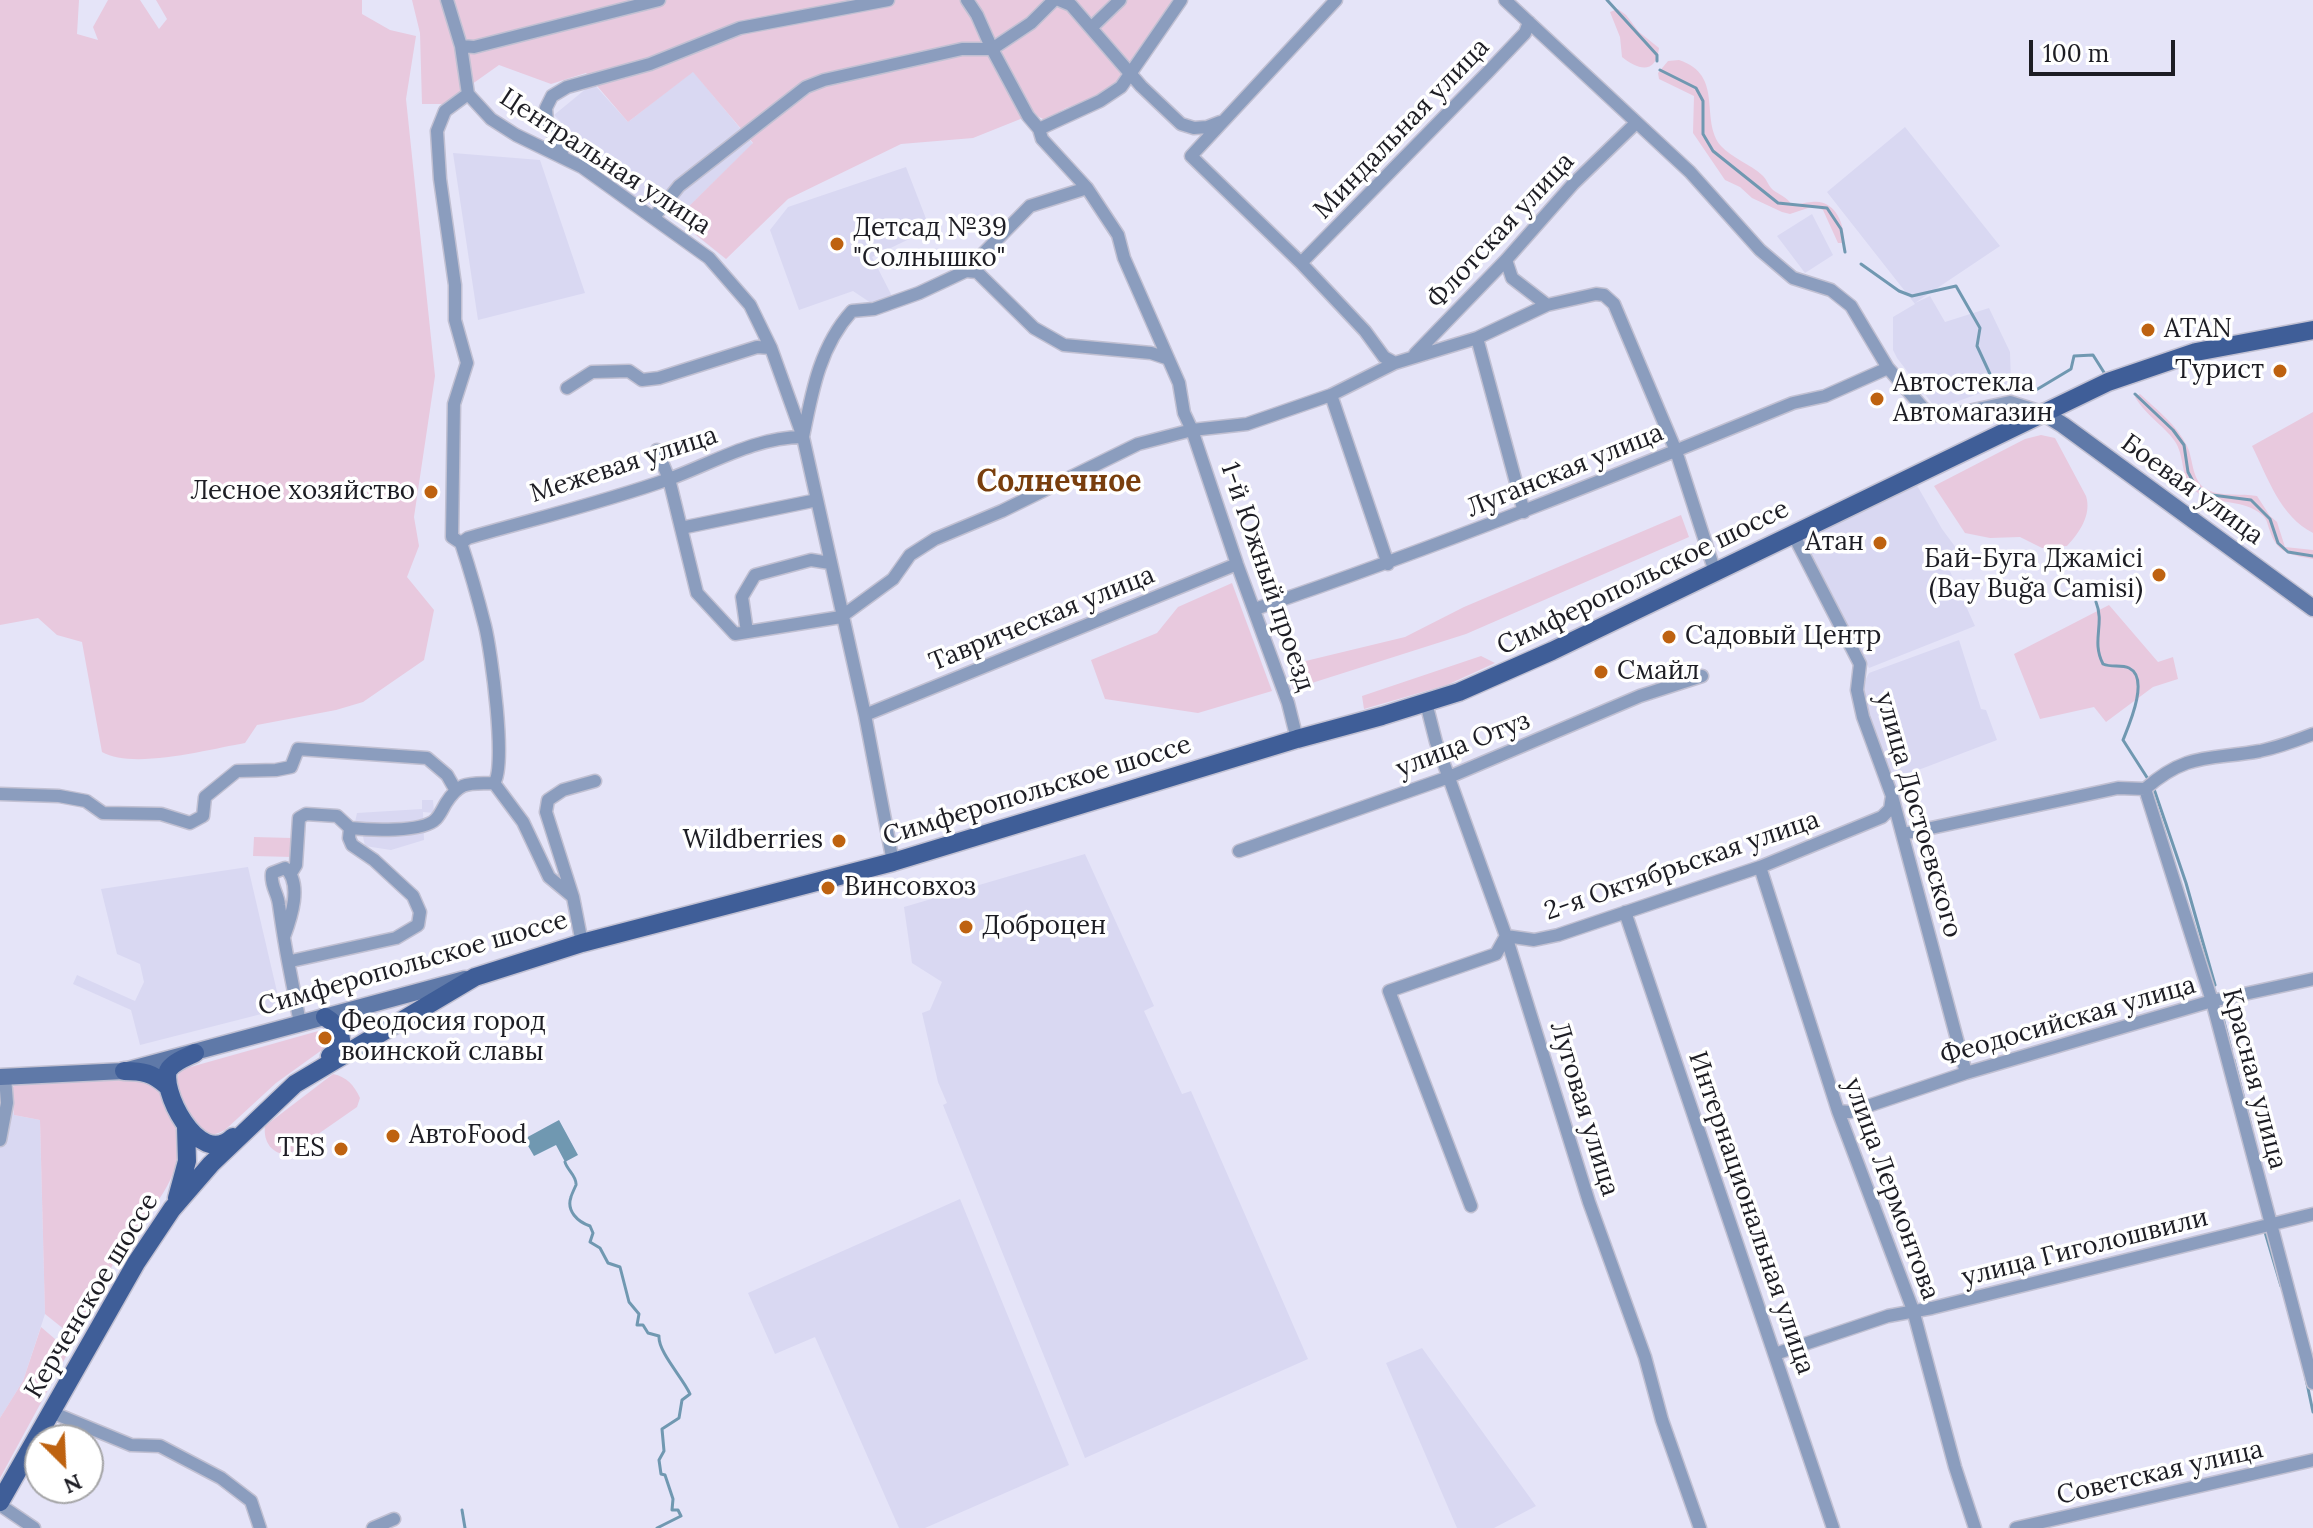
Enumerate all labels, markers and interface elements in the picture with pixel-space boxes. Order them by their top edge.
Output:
scale bar [2033,24,2179,74]
street label: Миндальная улица [1308,32,1496,226]
text: 100 m [2043,38,2109,69]
street label: Центральная улица [494,82,716,242]
street label: Флотская улица [1421,147,1581,315]
place label: Детсад №39 "Солнышко" [853,213,1007,274]
marker: Детсад №39 "Солнышко" [828,235,846,253]
place label: ATAN [2164,314,2232,346]
marker: ATAN [2139,321,2157,339]
place label: Турист [2175,355,2264,387]
marker: Турист [2271,362,2289,380]
place label: Автостекла Автомагазин [1893,368,2053,430]
marker: Автостекла Автомагазин [1868,390,1886,408]
street label: Луганская улица [1462,417,1668,525]
street label: Межевая улица [526,420,722,510]
street label: Боевая улица [2115,428,2269,552]
street label: 1-й Южный проезд [1213,459,1321,695]
district label: Солнечное [977,464,1141,500]
place label: Лесное хозяйство [190,476,415,508]
marker: Лесное хозяйство [422,483,440,501]
street label: Симферопольское шоссе [1492,494,1794,662]
place label: Атан [1805,527,1864,559]
marker: Атан [1871,534,1889,552]
place label: Бай-Буга Джамісі (Bay Buğa Camisi) [1924,544,2143,606]
street label: Таврическая улица [925,560,1159,678]
marker: Бай-Буга Джамісі (Bay Buğa Camisi) [2150,566,2168,584]
place label: Садовый Центр [1685,621,1881,653]
marker: Садовый Центр [1660,628,1678,646]
place label: Смайл [1617,656,1699,688]
marker: Смайл [1592,663,1610,681]
street label: улица Достоевского [1868,689,1968,941]
street label: улица Отуз [1392,705,1534,785]
street label: Симферопольское шоссе [879,729,1195,853]
street label: 2-я Октябрьская улица [1540,804,1824,928]
place label: Wildberries [682,825,823,857]
marker: Wildberries [830,832,848,850]
place label: Винсовхоз [844,872,976,904]
marker: Винсовхоз [819,879,837,897]
street label: Симферопольское шоссе [255,905,571,1023]
place label: Доброцен [982,911,1106,943]
marker: Доброцен [957,918,975,936]
street label: Феодосийская улица [1937,970,2199,1072]
street label: Красная улица [2215,985,2293,1173]
place label: Феодосия город воинской славы [341,1007,546,1068]
street label: Луговая улица [1543,1018,1625,1200]
marker: Феодосия город воинской славы [316,1029,334,1047]
street label: Интернациональная улица [1681,1047,1821,1379]
street label: улица Лермонтова [1836,1074,1946,1304]
place label: АвтоFood [409,1120,527,1152]
marker: АвтоFood [384,1127,402,1145]
place label: TES [277,1133,325,1165]
marker: TES [332,1140,350,1158]
street label: Керченское шоссе [18,1188,166,1404]
street label: улица Гиголошвили [1959,1202,2211,1294]
north arrow [24,1424,104,1504]
street label: Советская улица [2054,1434,2266,1512]
text: N [59,1468,86,1500]

